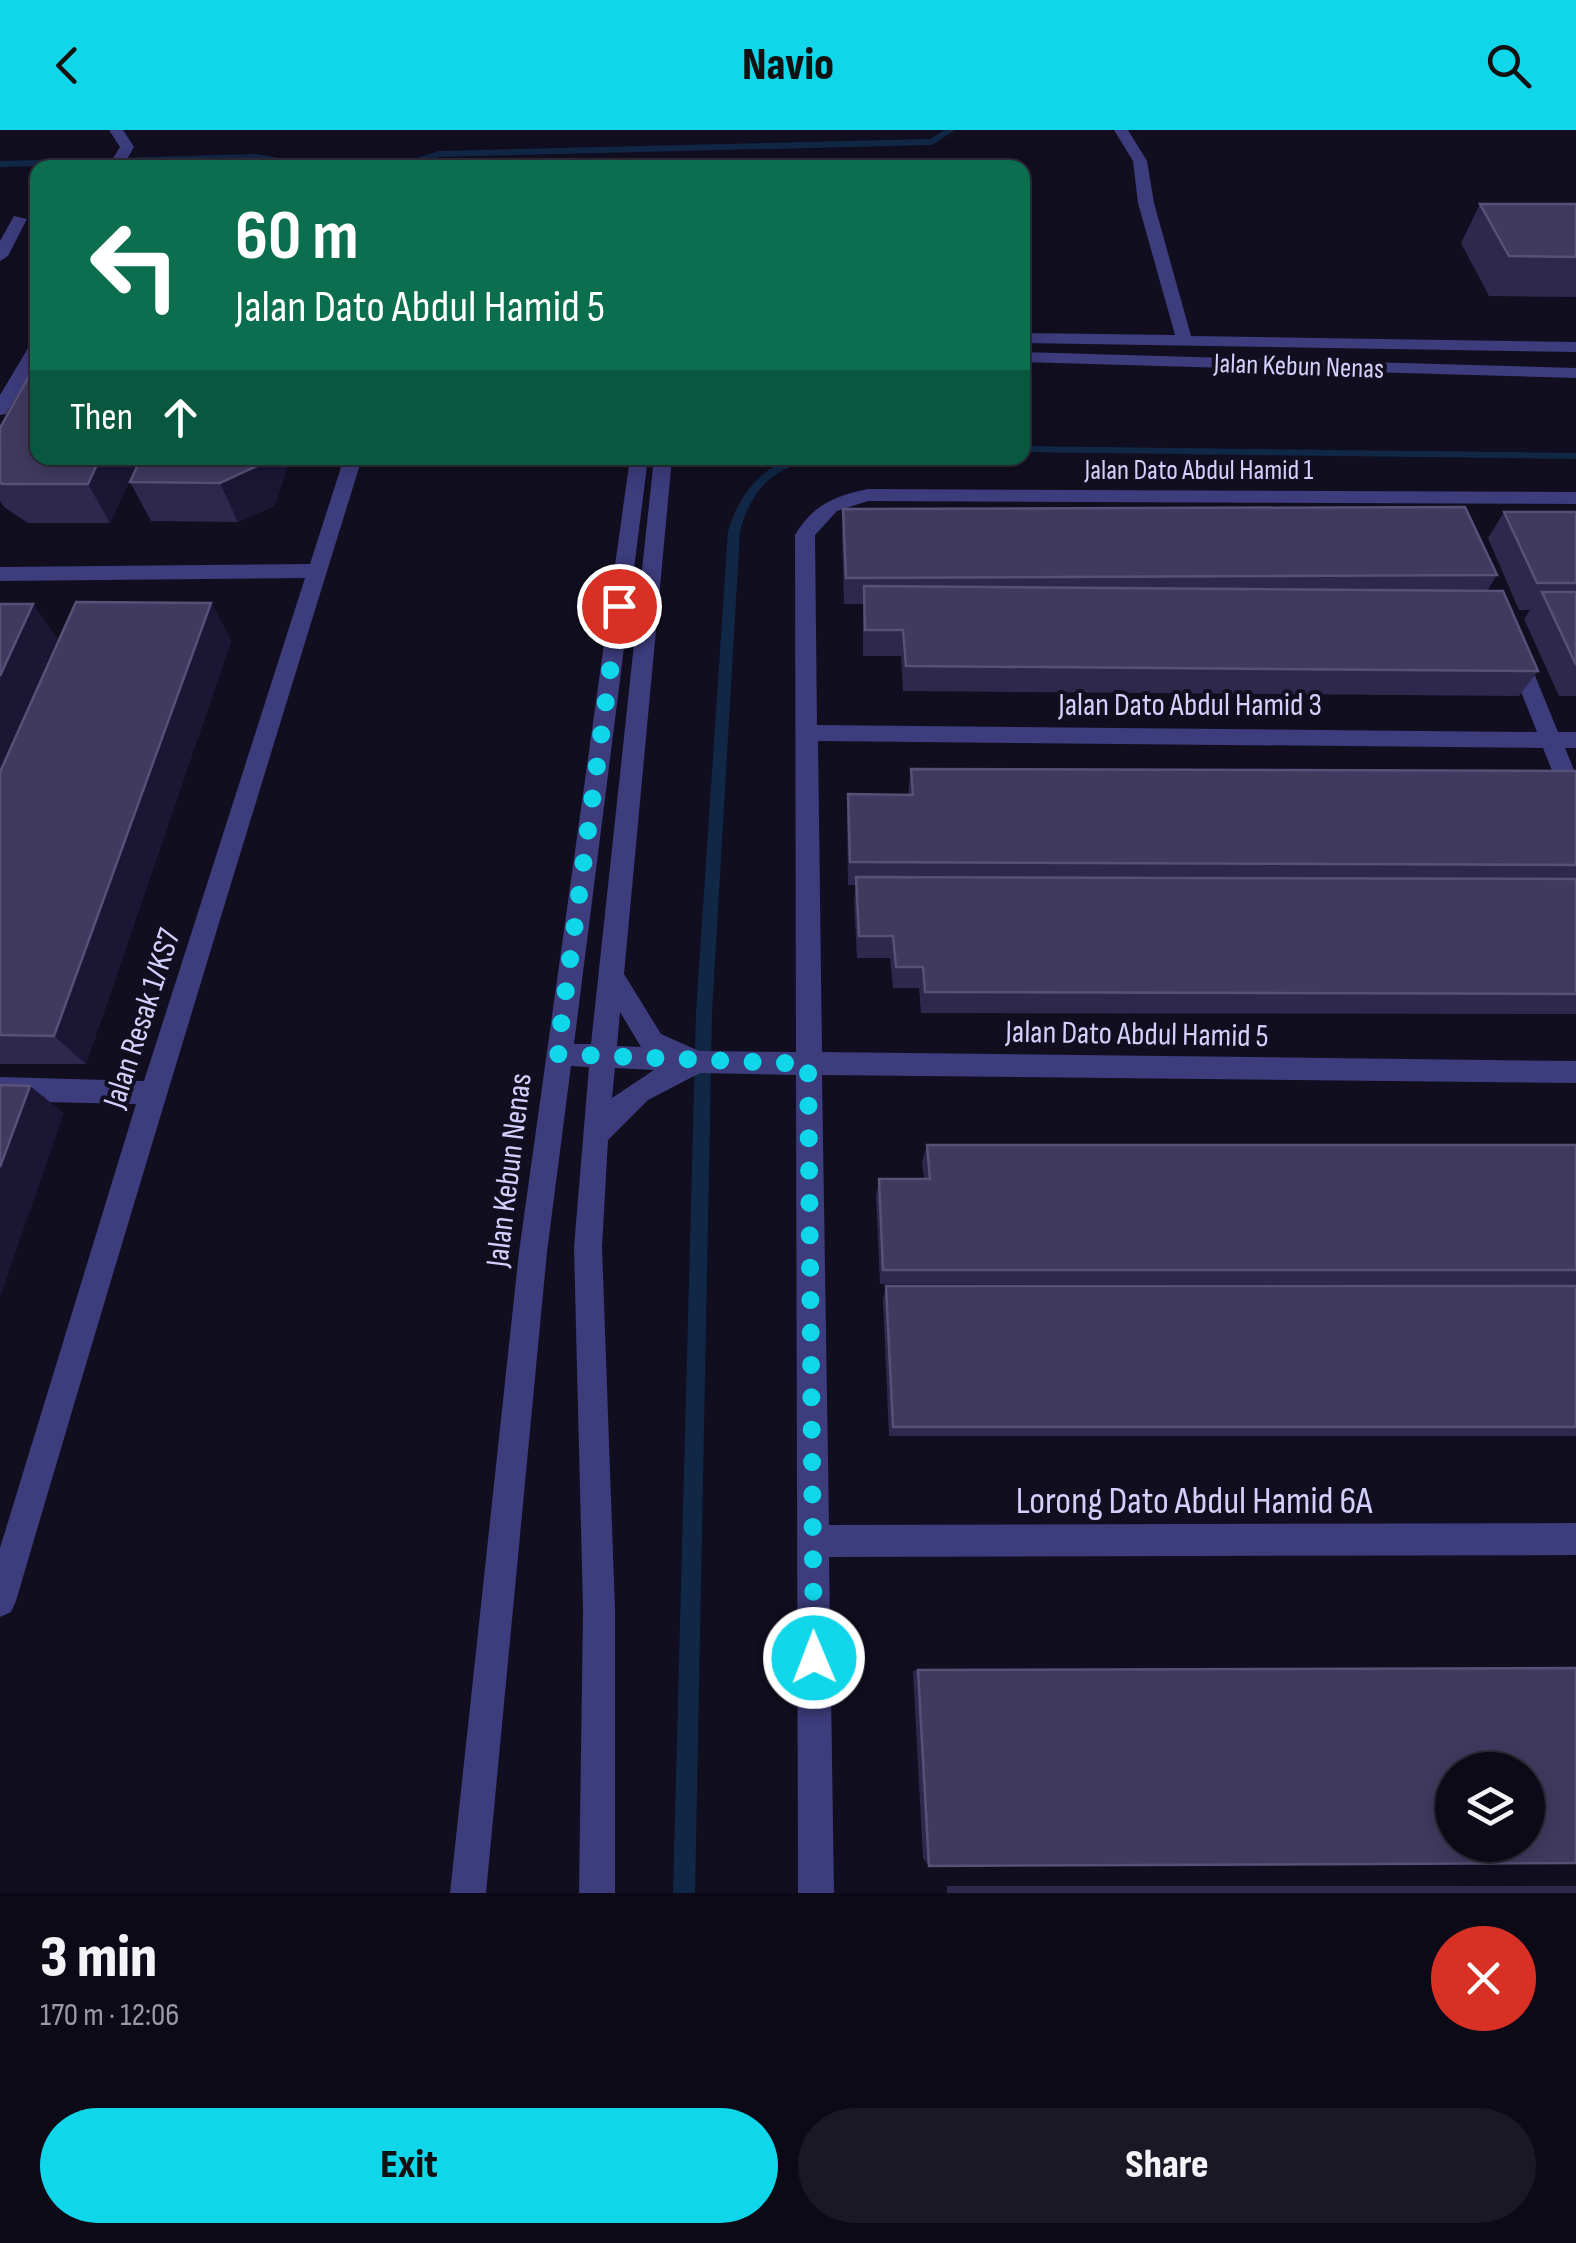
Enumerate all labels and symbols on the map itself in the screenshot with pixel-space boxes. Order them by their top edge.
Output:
street label: Jalan Kebun Nenas [1212,347,1385,386]
street label: Jalan Dato Abdul Hamid 1 [1084,454,1314,487]
pin [577,564,662,649]
street label: Jalan Dato Abdul Hamid 3 [1057,686,1322,725]
street label: Jalan Resak 1/KS7 [95,924,190,1114]
street label: Jalan Dato Abdul Hamid 5 [1004,1013,1269,1056]
street label: Jalan Kebun Nenas [478,1071,541,1270]
street label: Lorong Dato Abdul Hamid 6A [1016,1479,1373,1524]
position arrow [762,1606,866,1710]

